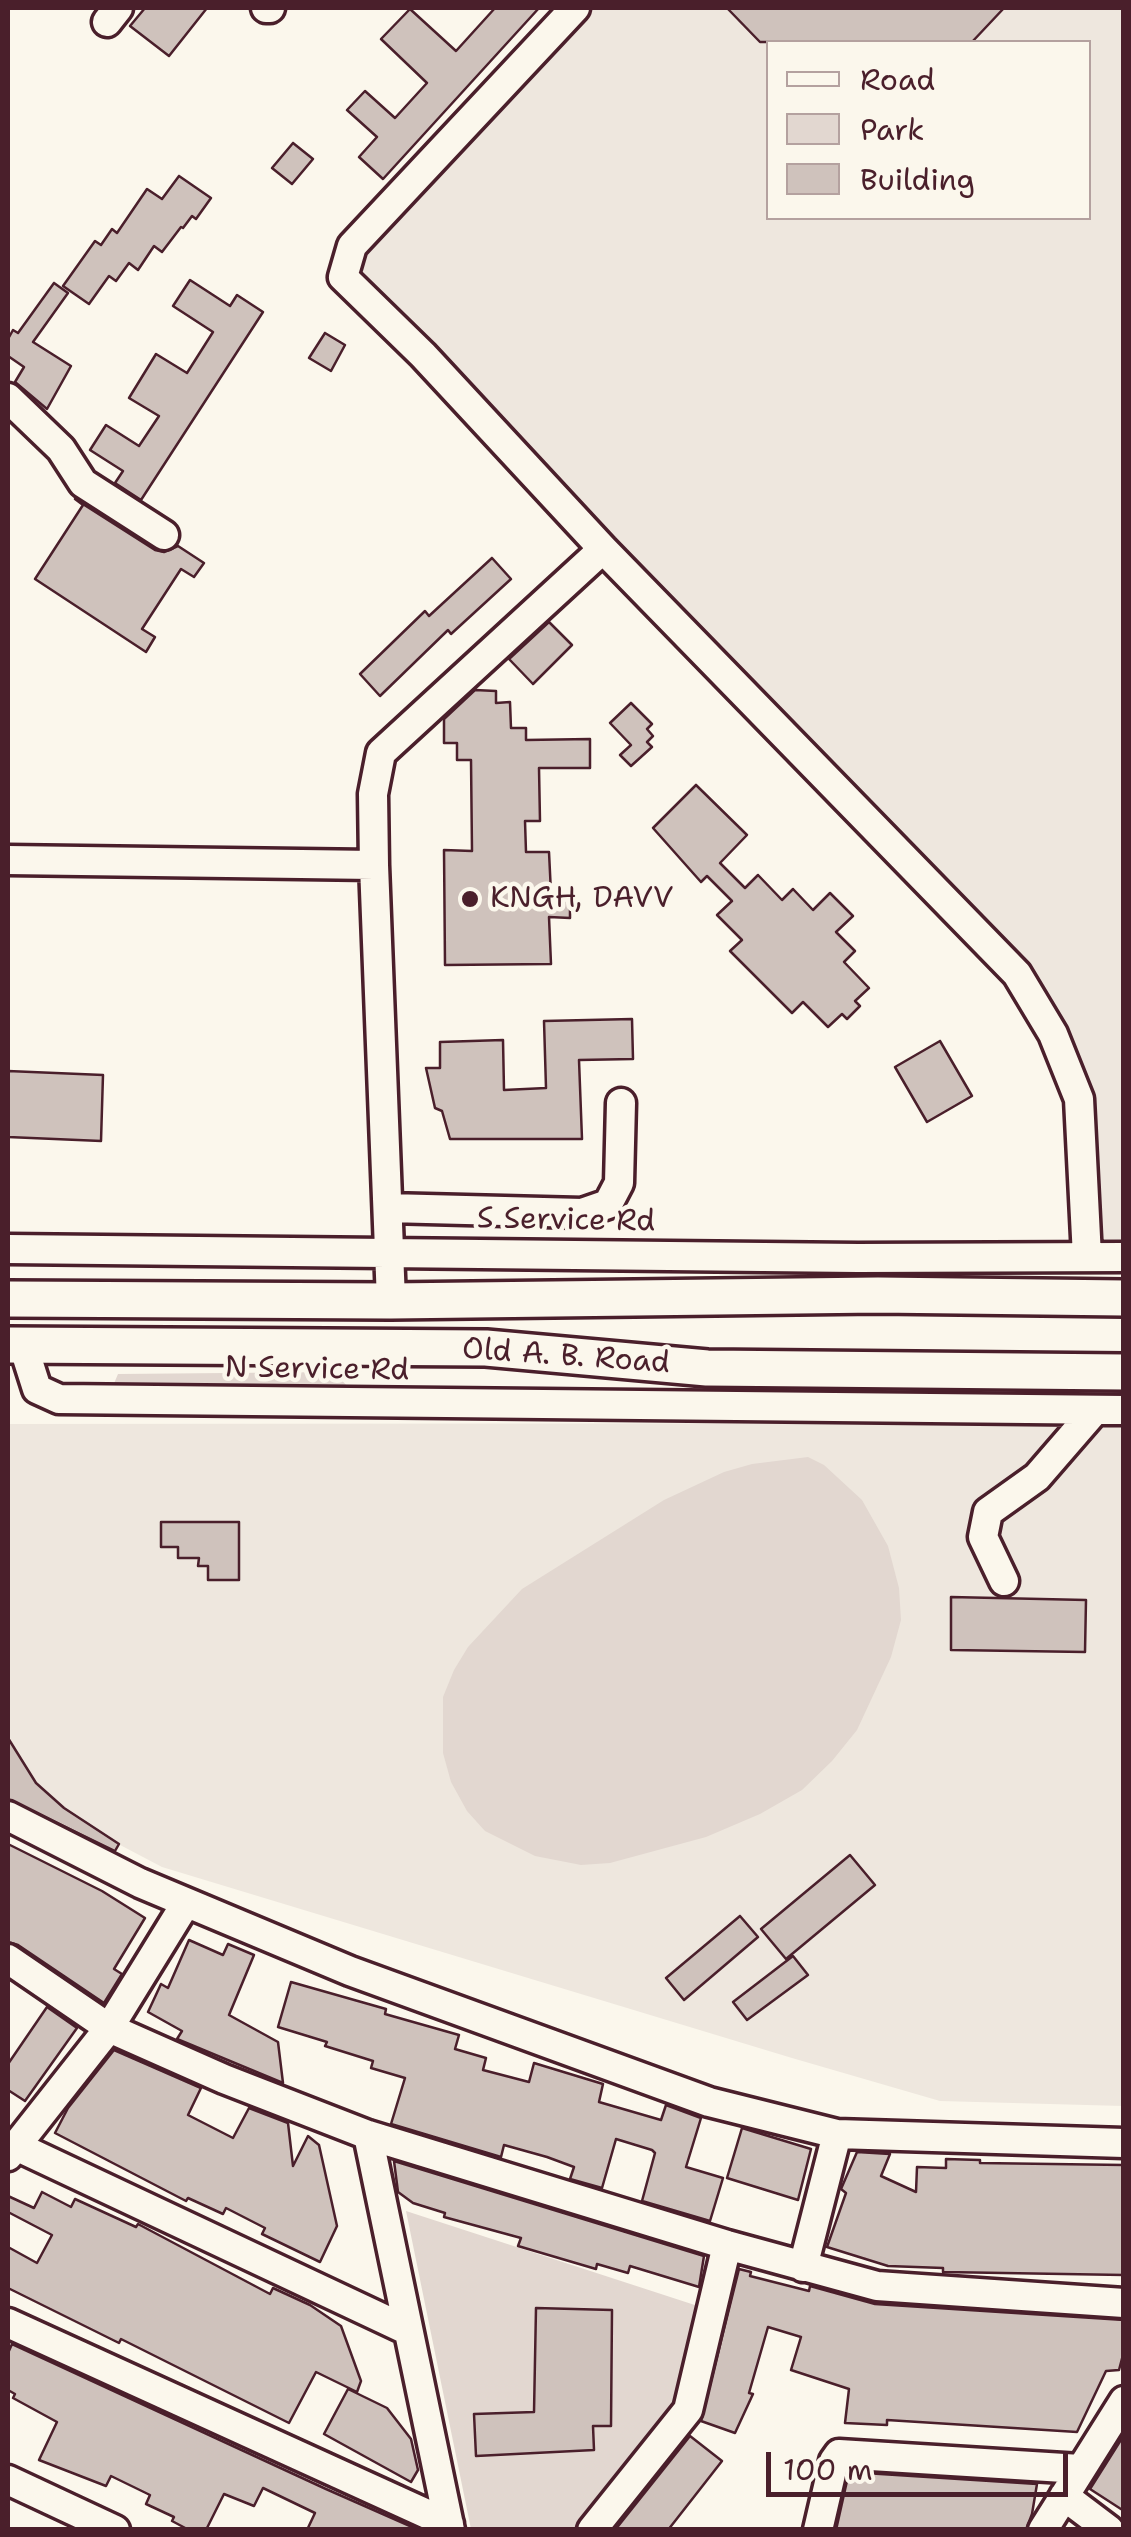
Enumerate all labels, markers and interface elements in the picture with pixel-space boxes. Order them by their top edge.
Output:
legend [766,40,1091,220]
text: Road [860,59,935,100]
text: Park [860,109,924,150]
text: Building [860,159,975,200]
place label: KNGH, DAVV [490,881,673,917]
marker: KNGH, DAVV [459,888,481,910]
street label: S Service Rd [477,1201,655,1241]
street label: Old A. B. Road [461,1332,671,1382]
street label: N Service Rd [224,1350,410,1390]
scale bar [771,2432,1074,2494]
text: 100 m [783,2449,873,2490]

